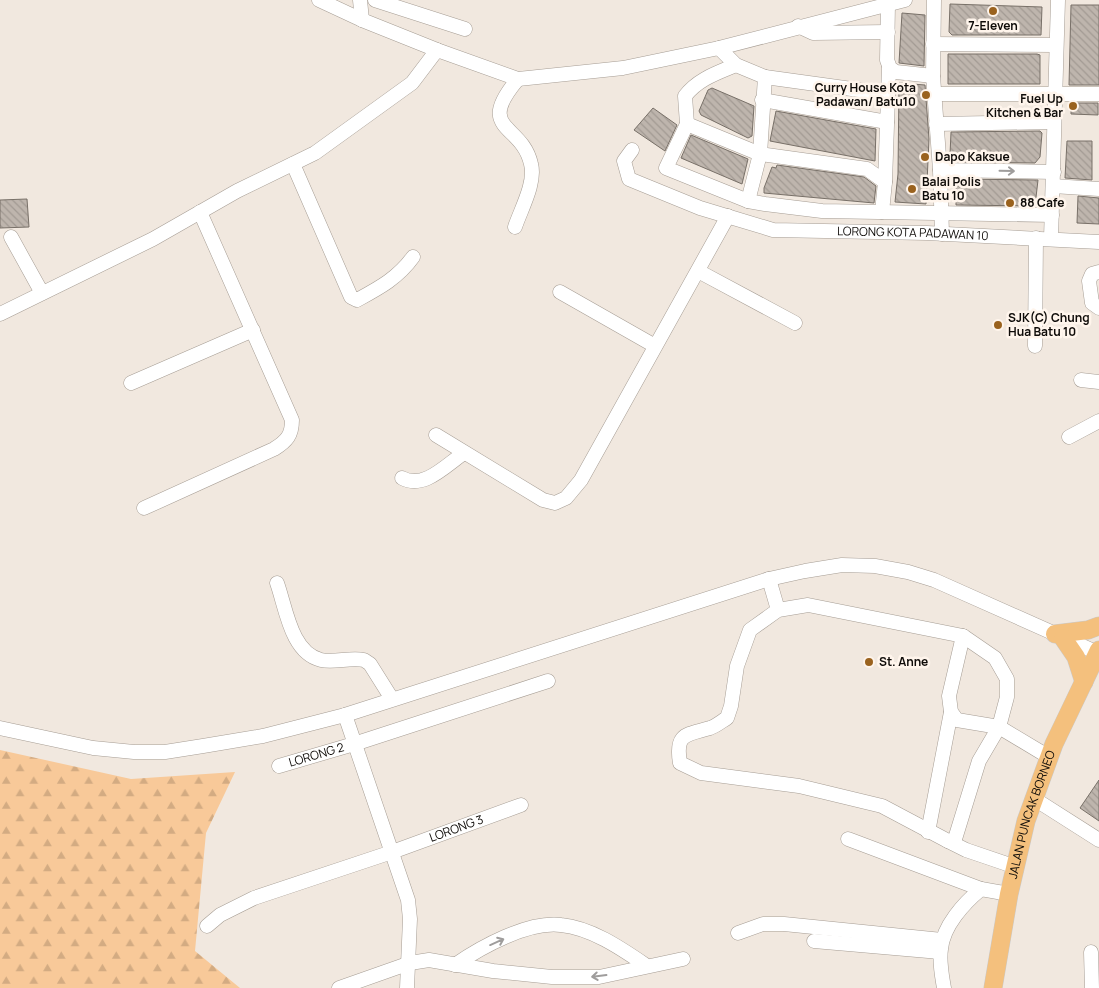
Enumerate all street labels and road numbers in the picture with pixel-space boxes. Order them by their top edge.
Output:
street label: LORONG KOTA PADAWAN 10 [837,222,989,244]
street label: LORONG 2 [287,738,346,771]
street label: JALAN PUNCAK BORNEO [1004,748,1059,880]
street label: LORONG 3 [427,810,486,846]

